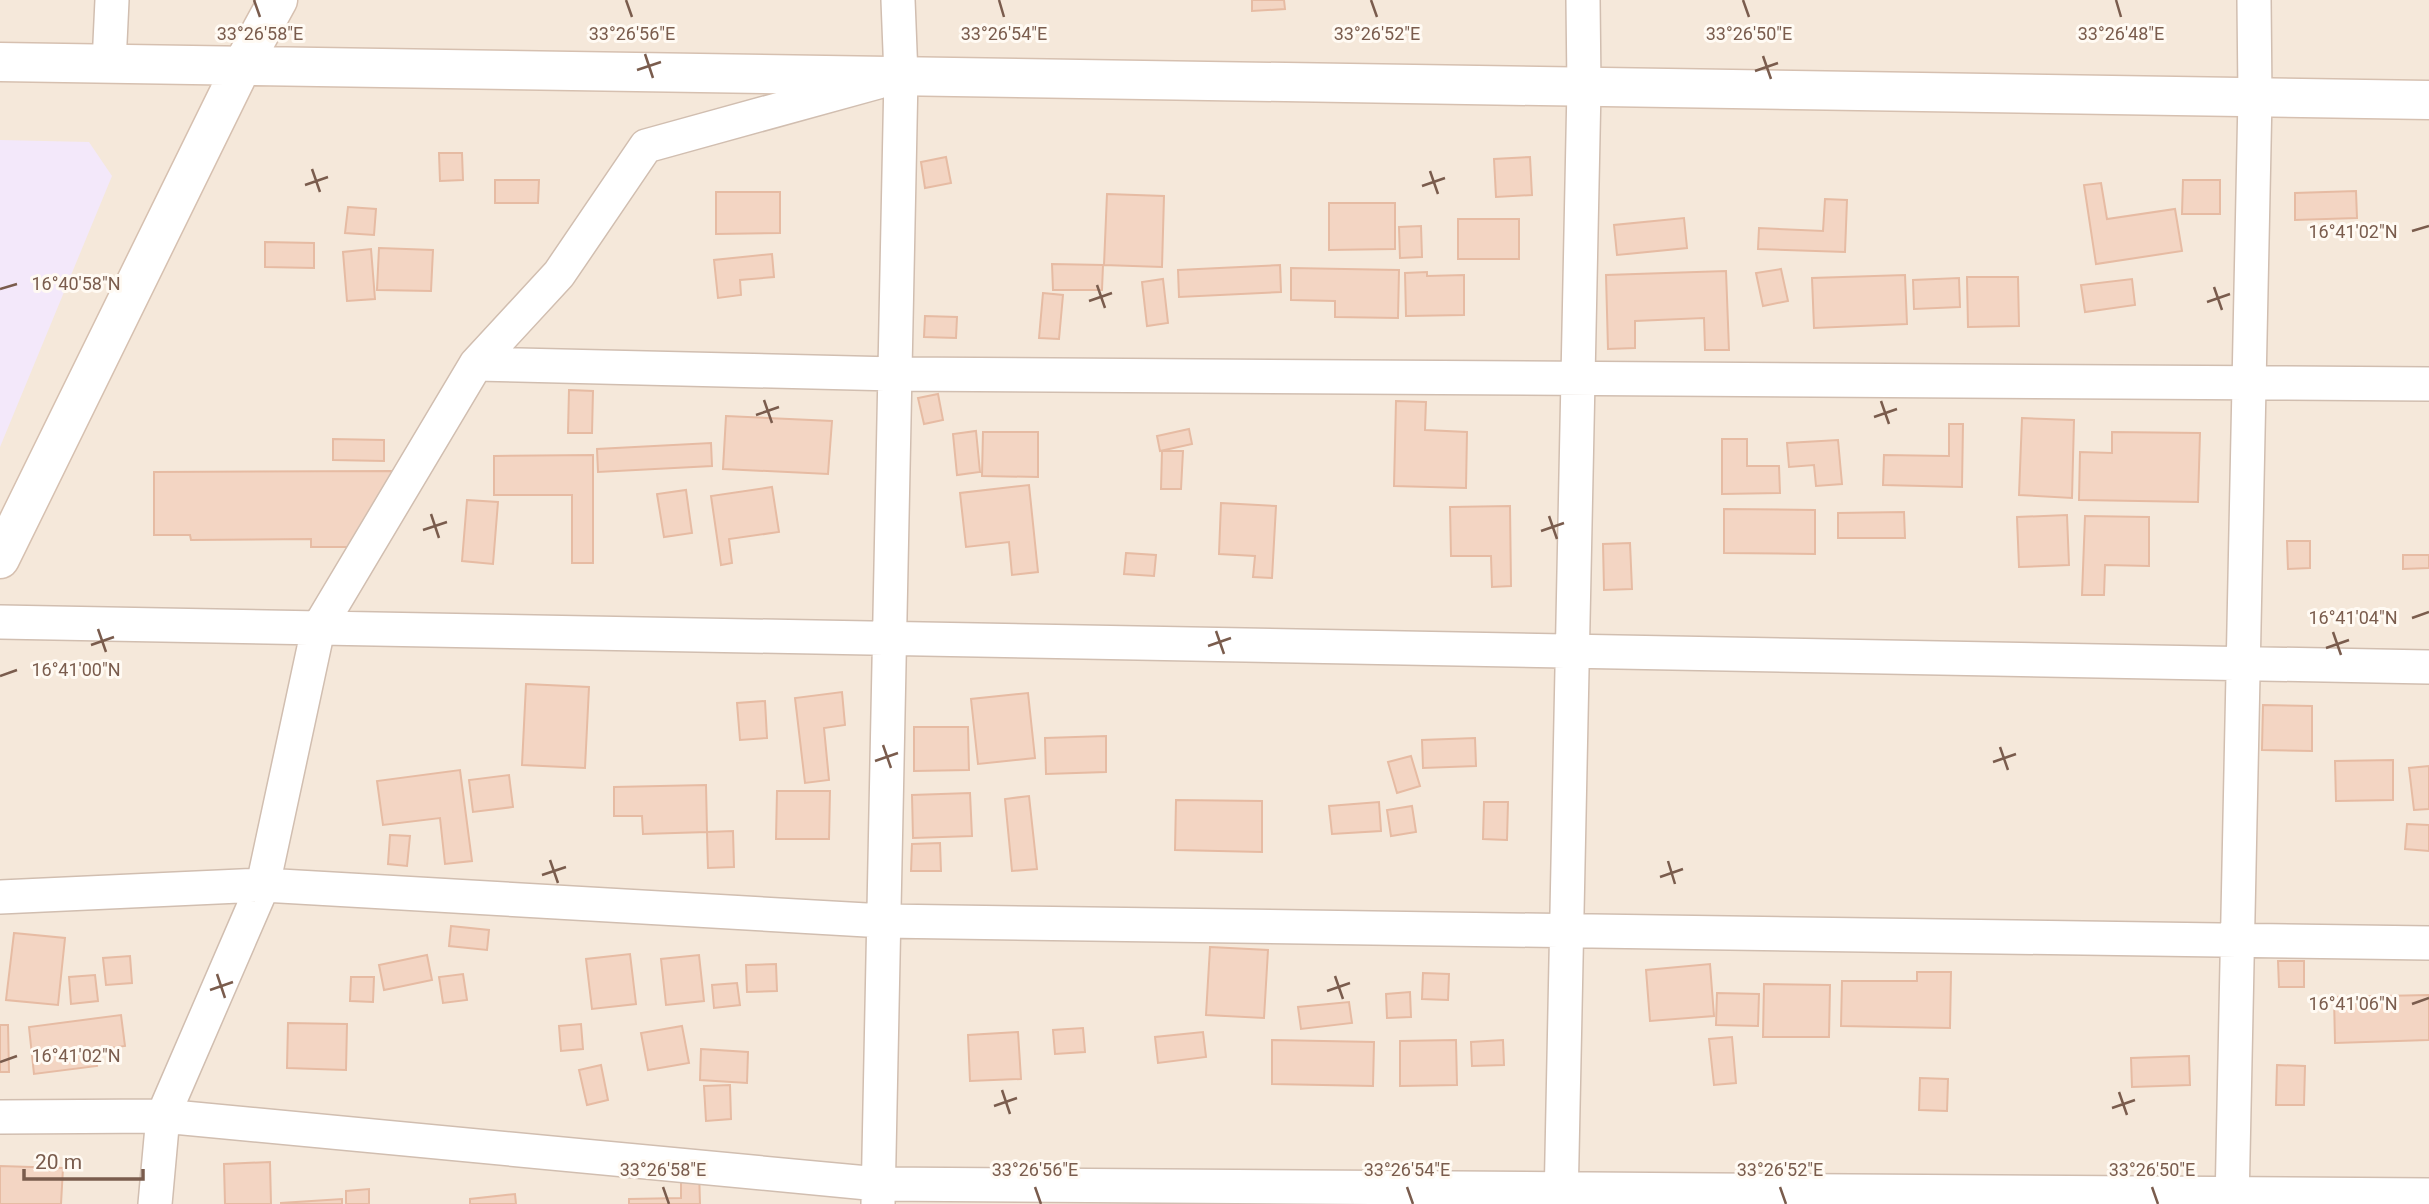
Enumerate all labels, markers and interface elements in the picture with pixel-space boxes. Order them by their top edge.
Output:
text: 33°26'58"E [217,23,303,44]
text: 33°26'56"E [589,23,675,44]
text: 33°26'54"E [961,23,1047,44]
text: 33°26'52"E [1334,23,1420,44]
text: 33°26'50"E [1706,23,1792,44]
text: 33°26'48"E [2078,23,2164,44]
text: 16°41'02"N [2308,221,2398,242]
text: 16°40'58"N [31,273,121,294]
text: 16°41'04"N [2308,607,2398,628]
text: 16°41'00"N [31,659,121,680]
text: 16°41'06"N [2308,993,2398,1014]
text: 16°41'02"N [31,1045,121,1066]
scale bar [24,1138,144,1182]
text: 20 m [35,1150,82,1174]
text: 33°26'58"E [620,1159,706,1180]
text: 33°26'56"E [992,1159,1078,1180]
text: 33°26'54"E [1364,1159,1450,1180]
text: 33°26'52"E [1737,1159,1823,1180]
text: 33°26'50"E [2109,1159,2195,1180]

